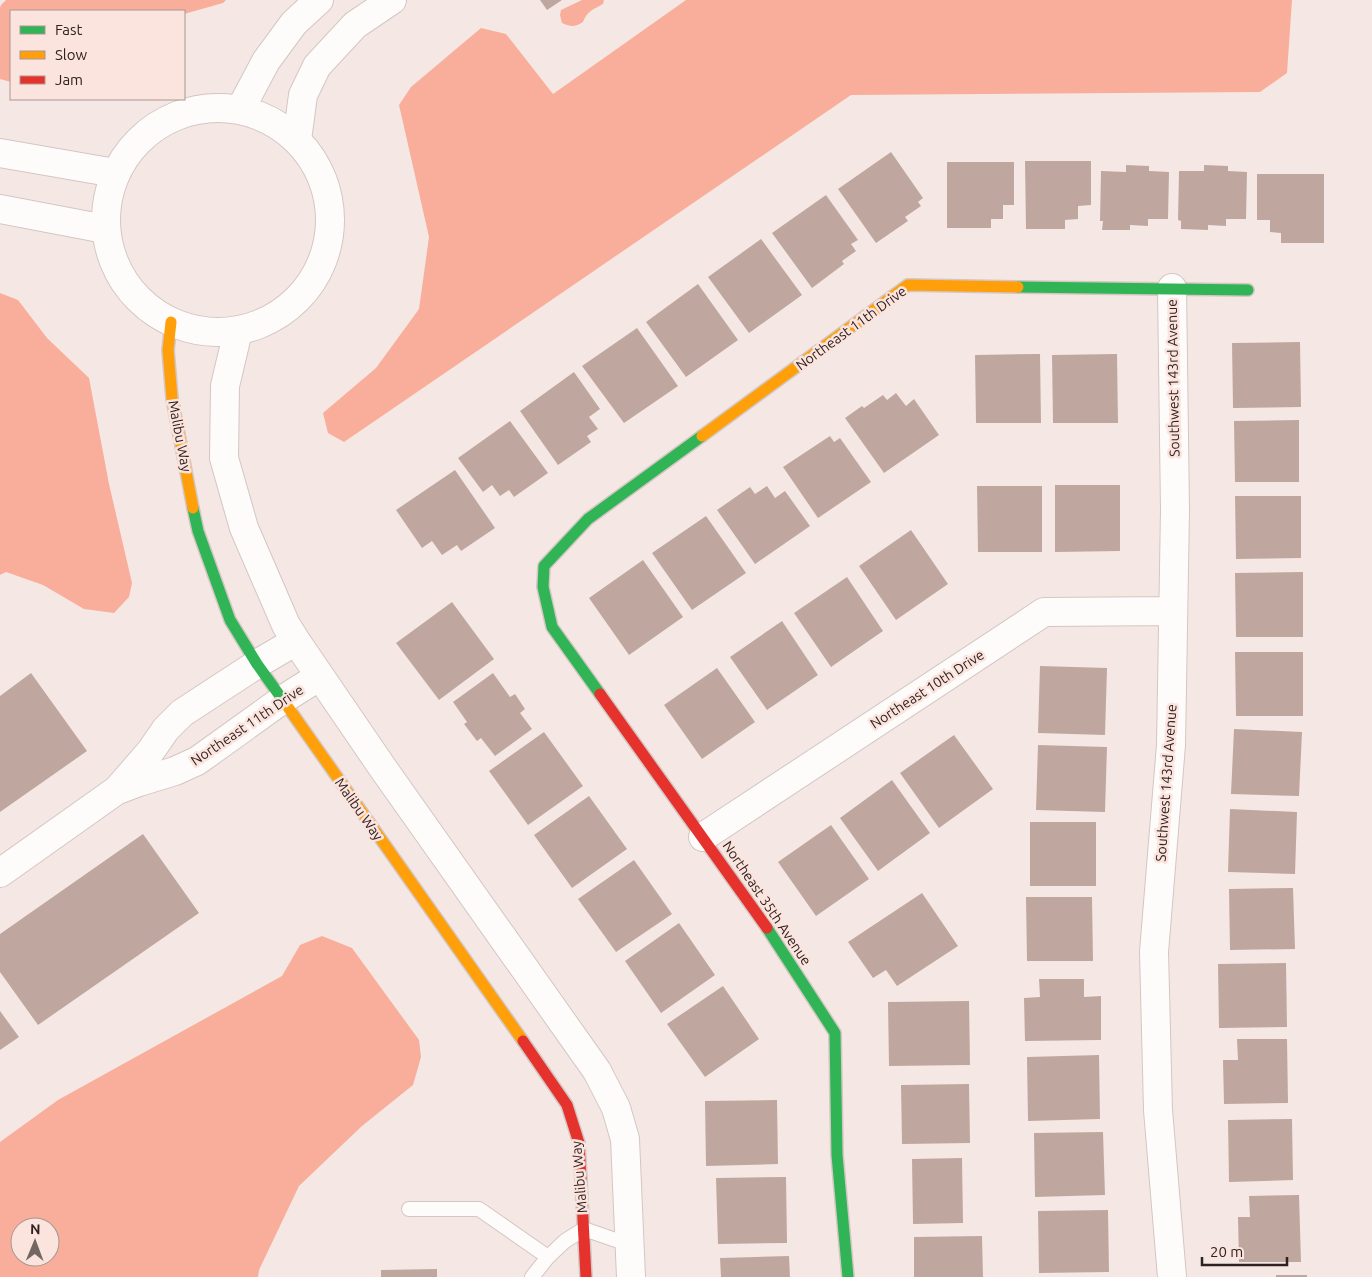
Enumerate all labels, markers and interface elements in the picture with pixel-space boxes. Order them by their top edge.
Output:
legend [10,10,185,100]
text: Fast [55,21,83,38]
text: Slow [55,46,88,63]
text: Jam [55,71,83,88]
street label: Northeast 11th Drive [793,283,909,373]
street label: Southwest 143rd Avenue [1164,299,1182,457]
street label: Malibu Way [165,399,195,473]
street label: Northeast 10th Drive [867,646,987,732]
street label: Northeast 11th Drive [188,681,306,769]
street label: Southwest 143rd Avenue [1153,704,1179,862]
street label: Malibu Way [332,775,386,843]
street label: Northeast 35th Avenue [719,838,815,968]
street label: Malibu Way [568,1140,590,1214]
north arrow [10,1217,60,1267]
text: N [30,1221,41,1237]
scale bar [1202,1234,1287,1266]
text: 20 m [1210,1243,1243,1260]

